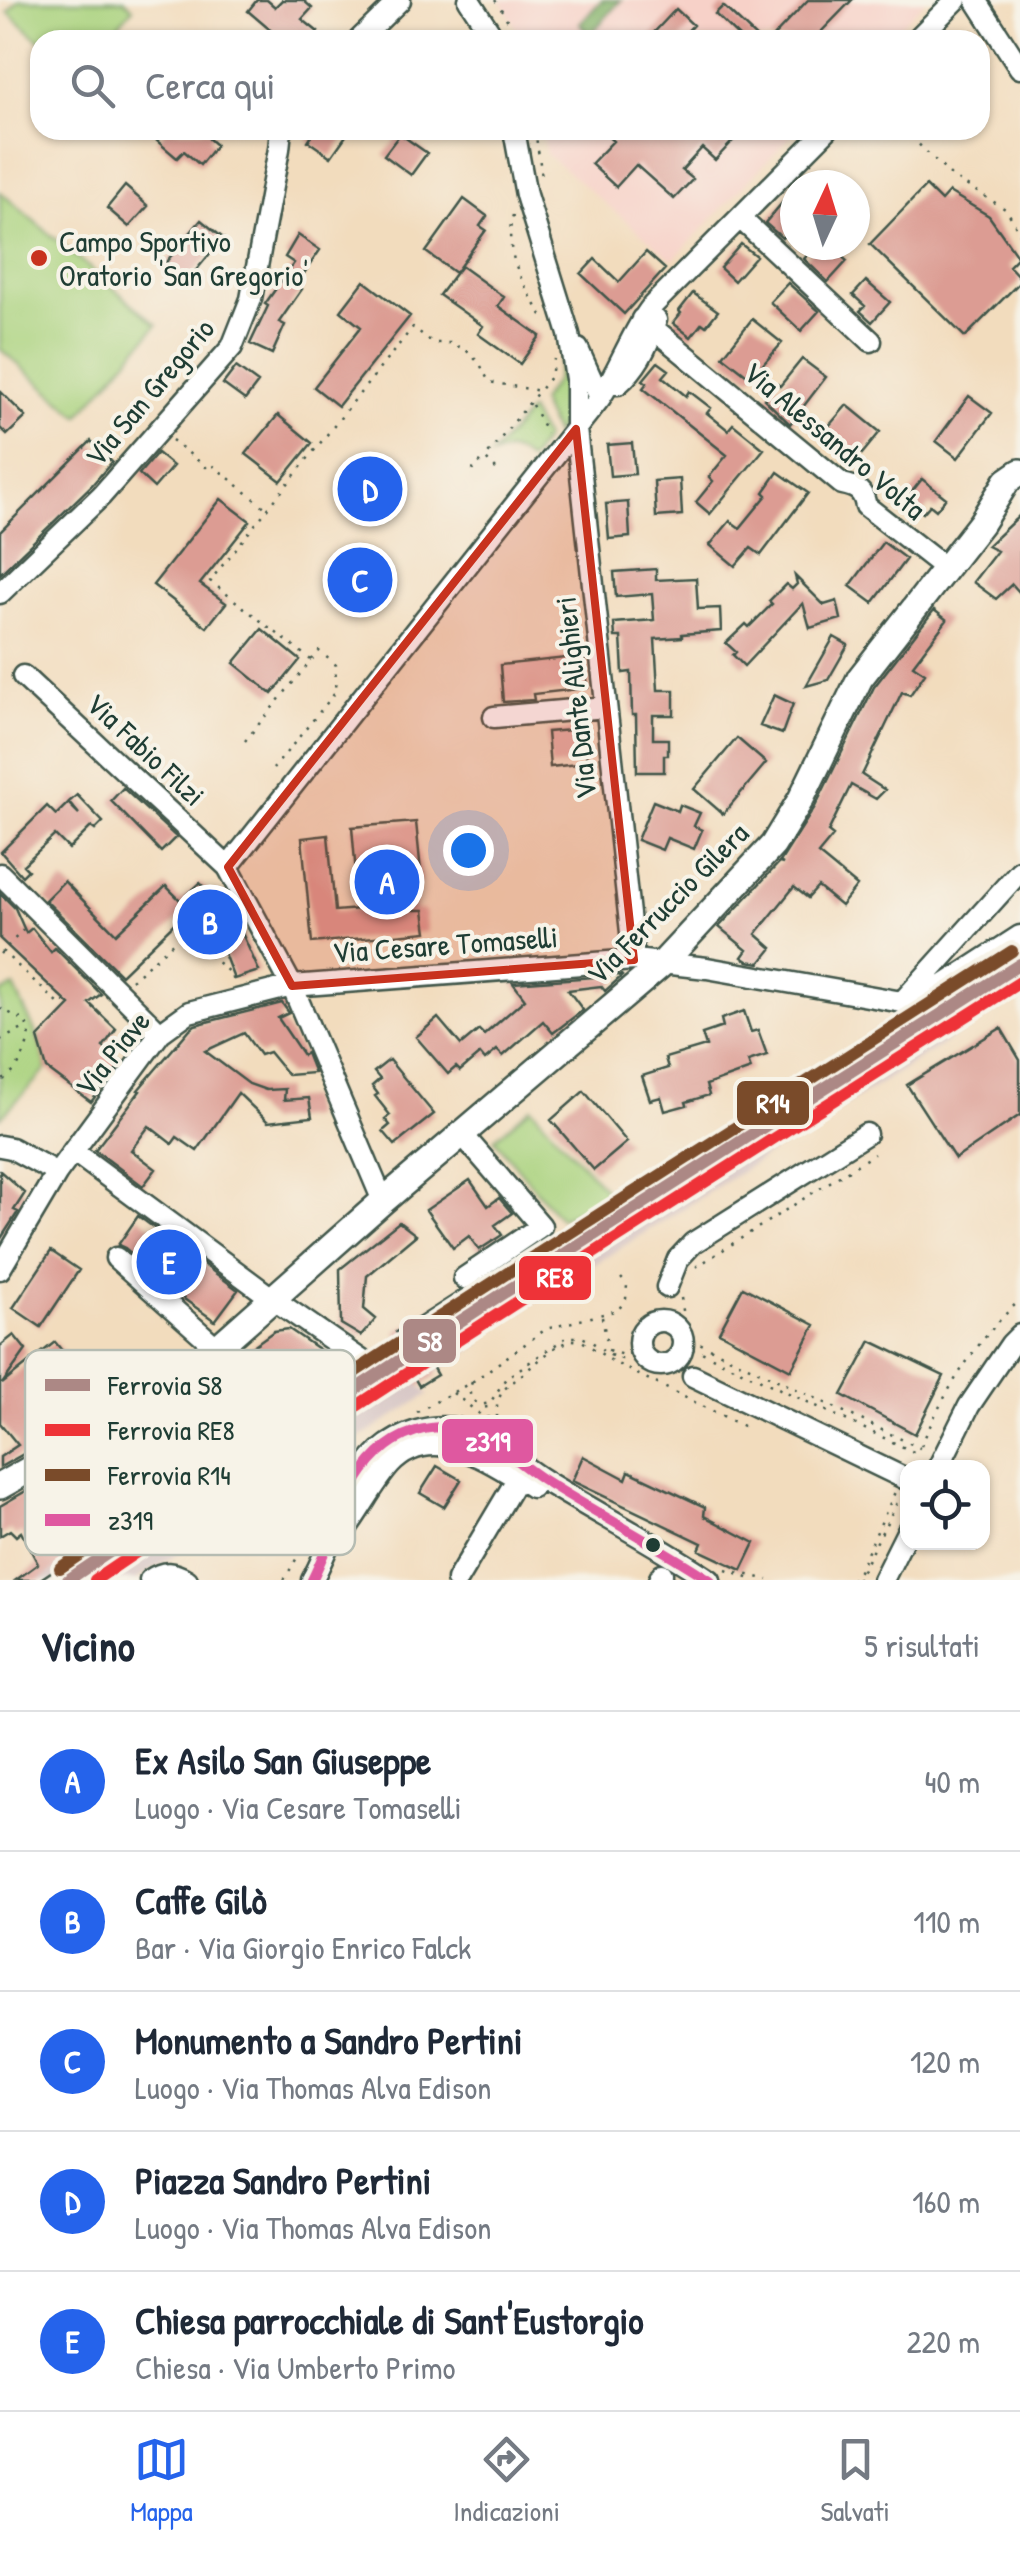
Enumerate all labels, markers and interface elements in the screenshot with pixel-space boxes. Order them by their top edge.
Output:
search box [30,30,990,140]
icon: search [65,58,120,113]
text: Cerca qui [145,59,275,111]
north arrow [780,170,870,260]
place label: Campo Sportivo Oratorio 'San Gregorio' [59,221,308,295]
marker: Campo Sportivo Oratorio 'San Gregorio' [28,247,50,269]
street label: Via San Gregorio [75,309,223,475]
street label: Via Alessandro Volta [735,352,935,528]
pin: D [338,452,402,526]
pin: C [328,542,392,618]
street label: Via Dante Alighieri [544,595,606,801]
street label: Via Fabio Filzi [78,684,214,814]
street label: Via Ferruccio Gilera [577,813,757,993]
your location [443,825,494,876]
pin: A [354,844,420,920]
pin: B [178,884,242,960]
street label: Via Cesare Tomaselli [331,916,559,972]
street label: Via Piave [65,1002,159,1104]
line badge: R14 [735,1079,811,1127]
text: R14 [756,1084,790,1122]
pin: E [136,1224,202,1300]
line badge: RE8 [517,1254,593,1302]
text: RE8 [536,1258,574,1296]
line badge: S8 [401,1317,458,1365]
text: S8 [418,1322,442,1360]
legend [25,1350,355,1555]
text: Ferrovia S8 [107,1366,222,1404]
text: Ferrovia RE8 [107,1411,235,1449]
line badge: z319 [440,1417,535,1465]
text: z319 [466,1422,510,1460]
text: Ferrovia R14 [107,1456,231,1494]
map controls [900,1460,990,1550]
button: locate [900,1460,990,1550]
text: z319 [108,1501,153,1539]
unlabelled marker [643,1535,663,1555]
text: Vicino [40,1617,135,1674]
text: 5 risultati [864,1624,980,1667]
text: Ex Asilo San Giuseppe [135,1734,431,1786]
text: A [65,1760,80,1803]
text: 40 m [925,1760,980,1803]
text: Luogo · Via Cesare Tomaselli [135,1786,462,1829]
text: Caffe Gilò [135,1874,267,1926]
text: B [64,1900,81,1943]
text: 110 m [913,1900,980,1943]
text: Bar · Via Giorgio Enrico Falck [135,1926,471,1969]
text: Monumento a Sandro Pertini [135,2014,523,2066]
text: C [64,2040,81,2083]
text: 120 m [910,2040,980,2083]
text: Luogo · Via Thomas Alva Edison [135,2066,492,2109]
text: Piazza Sandro Pertini [135,2154,431,2206]
text: D [65,2180,80,2223]
text: 160 m [912,2180,980,2223]
text: Luogo · Via Thomas Alva Edison [135,2206,492,2249]
text: Chiesa parrocchiale di Sant'Eustorgio [135,2294,644,2346]
text: E [65,2320,80,2363]
text: 220 m [907,2320,980,2363]
text: Chiesa · Via Umberto Primo [135,2346,455,2389]
tab: Mappa [130,2432,193,2530]
tab: Indicazioni [453,2432,560,2530]
tab: Salvati [820,2432,890,2530]

